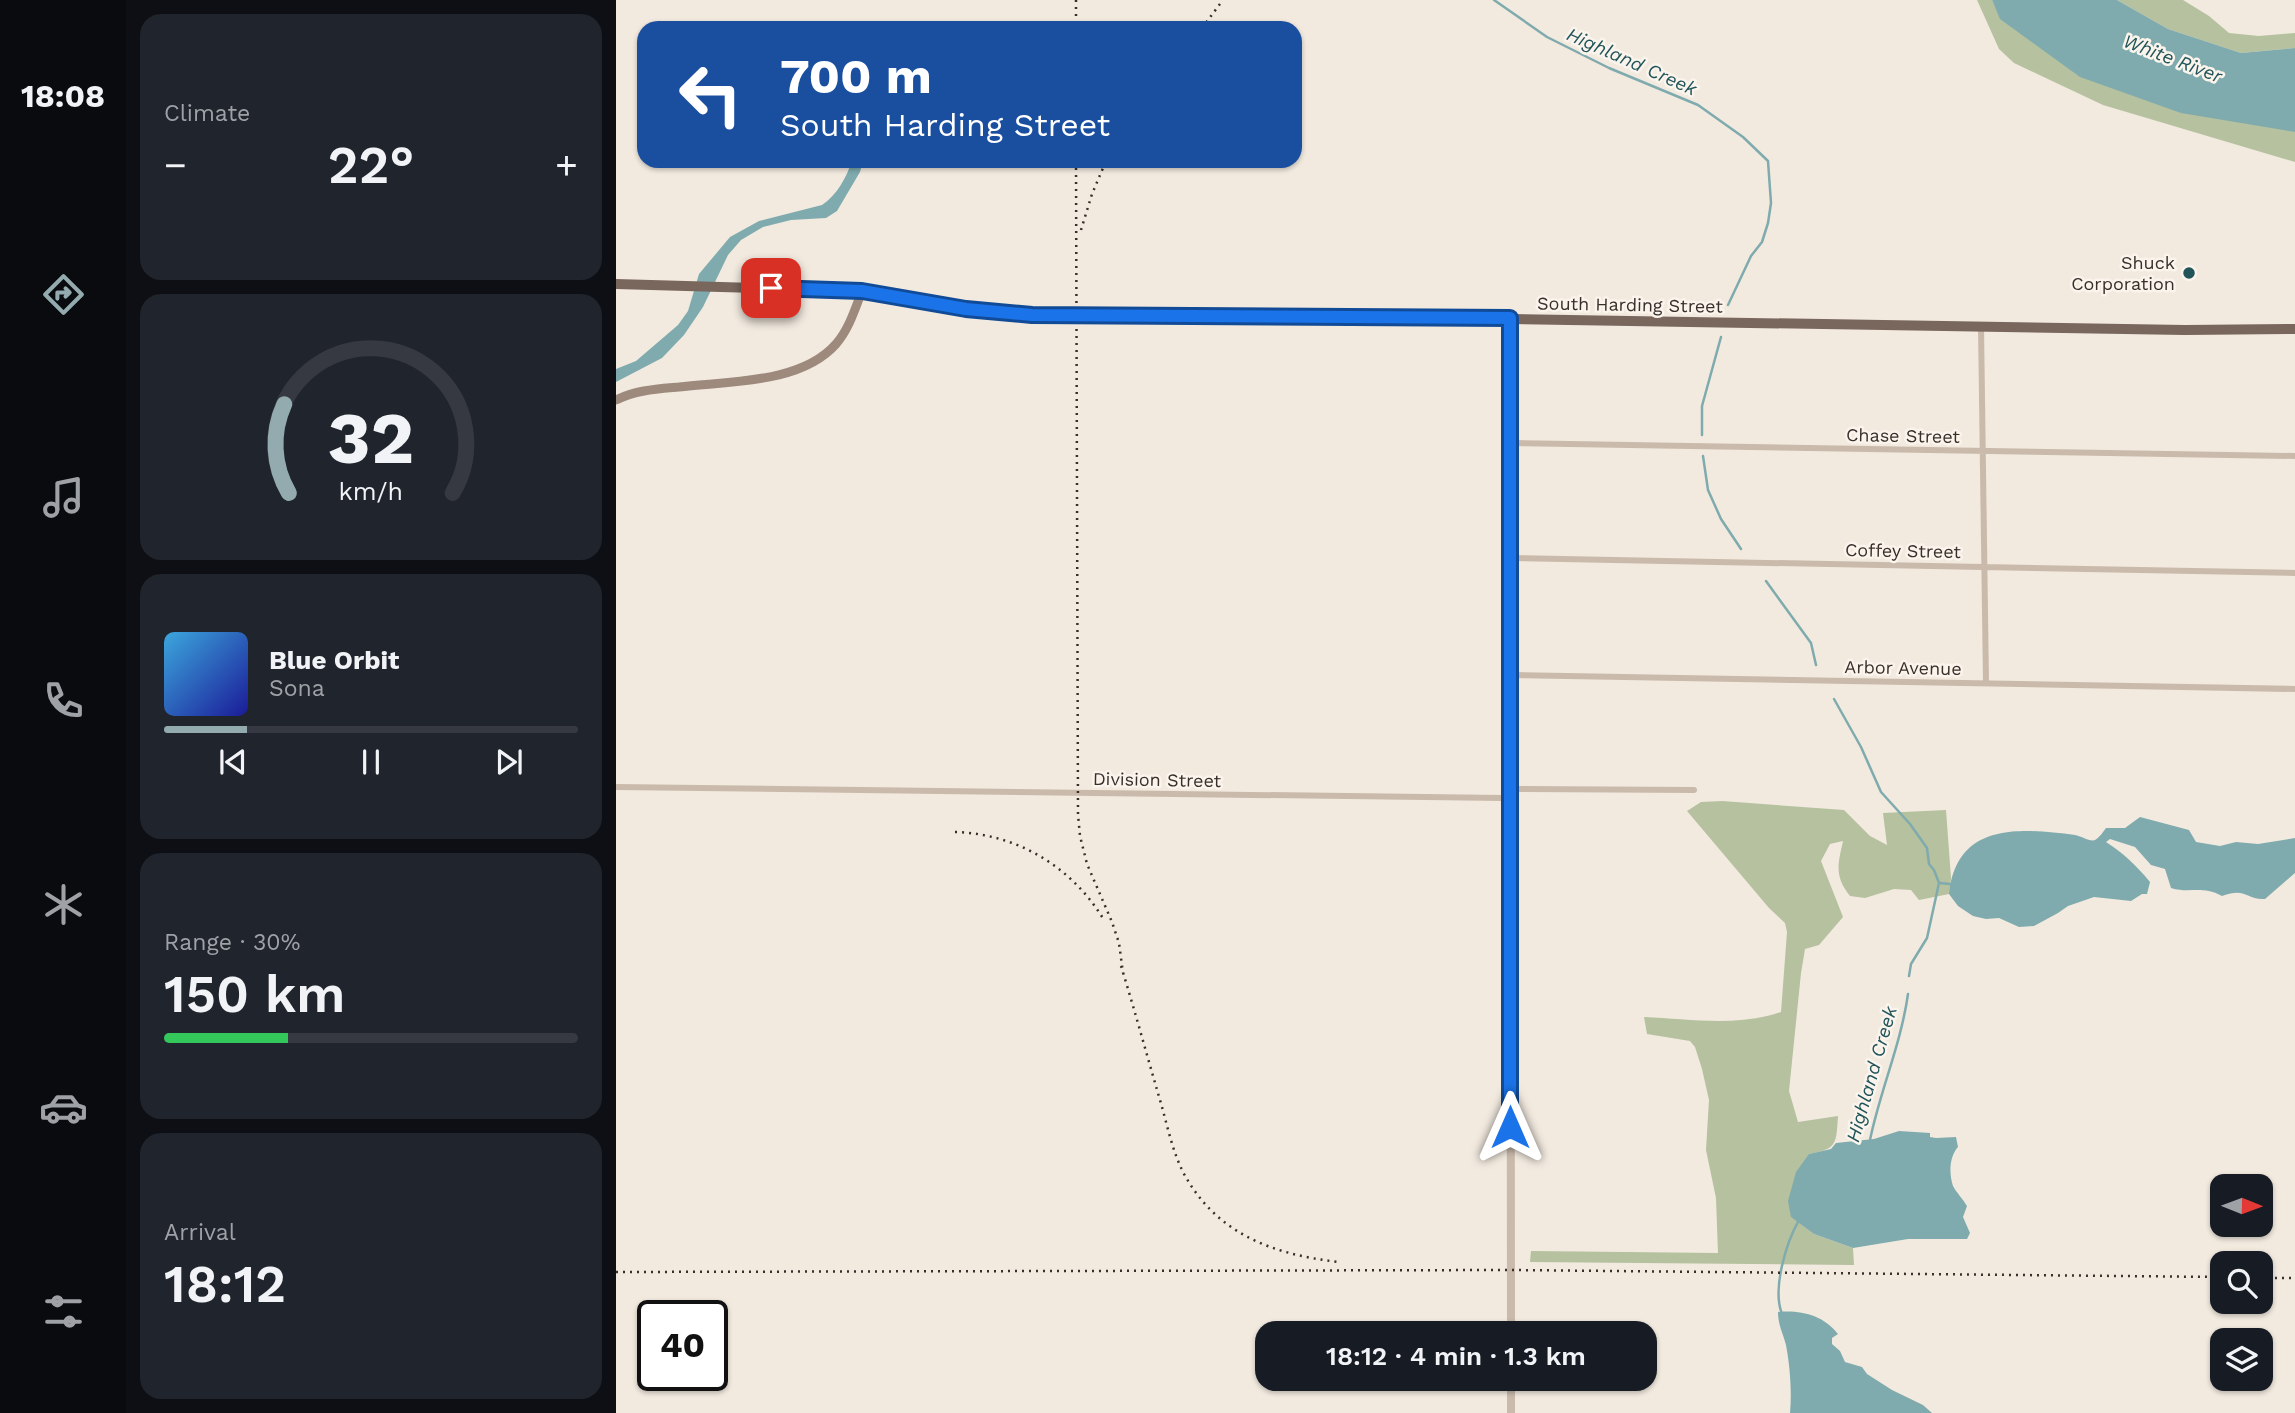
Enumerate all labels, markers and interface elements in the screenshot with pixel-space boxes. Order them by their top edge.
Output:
water label: Highland Creek [1563,22,1701,101]
water label: White River [2120,29,2226,88]
text: 700 m [780,47,932,105]
icon: left [665,49,756,140]
text: 18:08 [21,77,105,115]
text: Climate [164,100,250,127]
text: South Harding Street [780,106,1110,144]
text: 22° [328,135,414,196]
text: − [164,143,187,187]
text: + [555,143,578,187]
place label: Shuck Corporation [2071,252,2175,294]
pin [741,258,801,318]
marker: Shuck Corporation [2181,265,2197,281]
icon: arrive [752,269,790,307]
icon: directions [39,270,88,319]
street label: South Harding Street [1537,292,1723,317]
text: 32 [328,395,414,481]
street label: Chase Street [1846,424,1961,447]
icon: music [39,473,88,522]
text: km/h [339,476,403,505]
street label: Coffey Street [1845,539,1962,562]
text: Blue Orbit [269,645,399,675]
street label: Arbor Avenue [1844,656,1962,679]
text: Sona [269,675,325,702]
icon: phone [39,676,88,725]
icon: previous [214,743,252,781]
icon: pause [352,743,390,781]
icon: next [490,743,528,781]
street label: Division Street [1093,768,1222,791]
icon: climate [39,880,88,929]
text: Range · 30% [164,929,300,956]
text: 150 km [164,964,345,1025]
water label: Highland Creek [1841,1003,1902,1145]
icon: car [39,1083,88,1132]
position arrow [1473,1090,1547,1164]
north arrow [2210,1174,2273,1237]
map controls [2210,1174,2273,1391]
text: Arrival [164,1219,236,1246]
button: search [2210,1251,2273,1314]
text: 18:12 [164,1254,286,1315]
icon: filters [39,1287,88,1336]
speed limit sign: 40 [637,1300,728,1391]
button: layers [2210,1328,2273,1391]
text: 18:12 · 4 min · 1.3 km [1326,1341,1586,1371]

